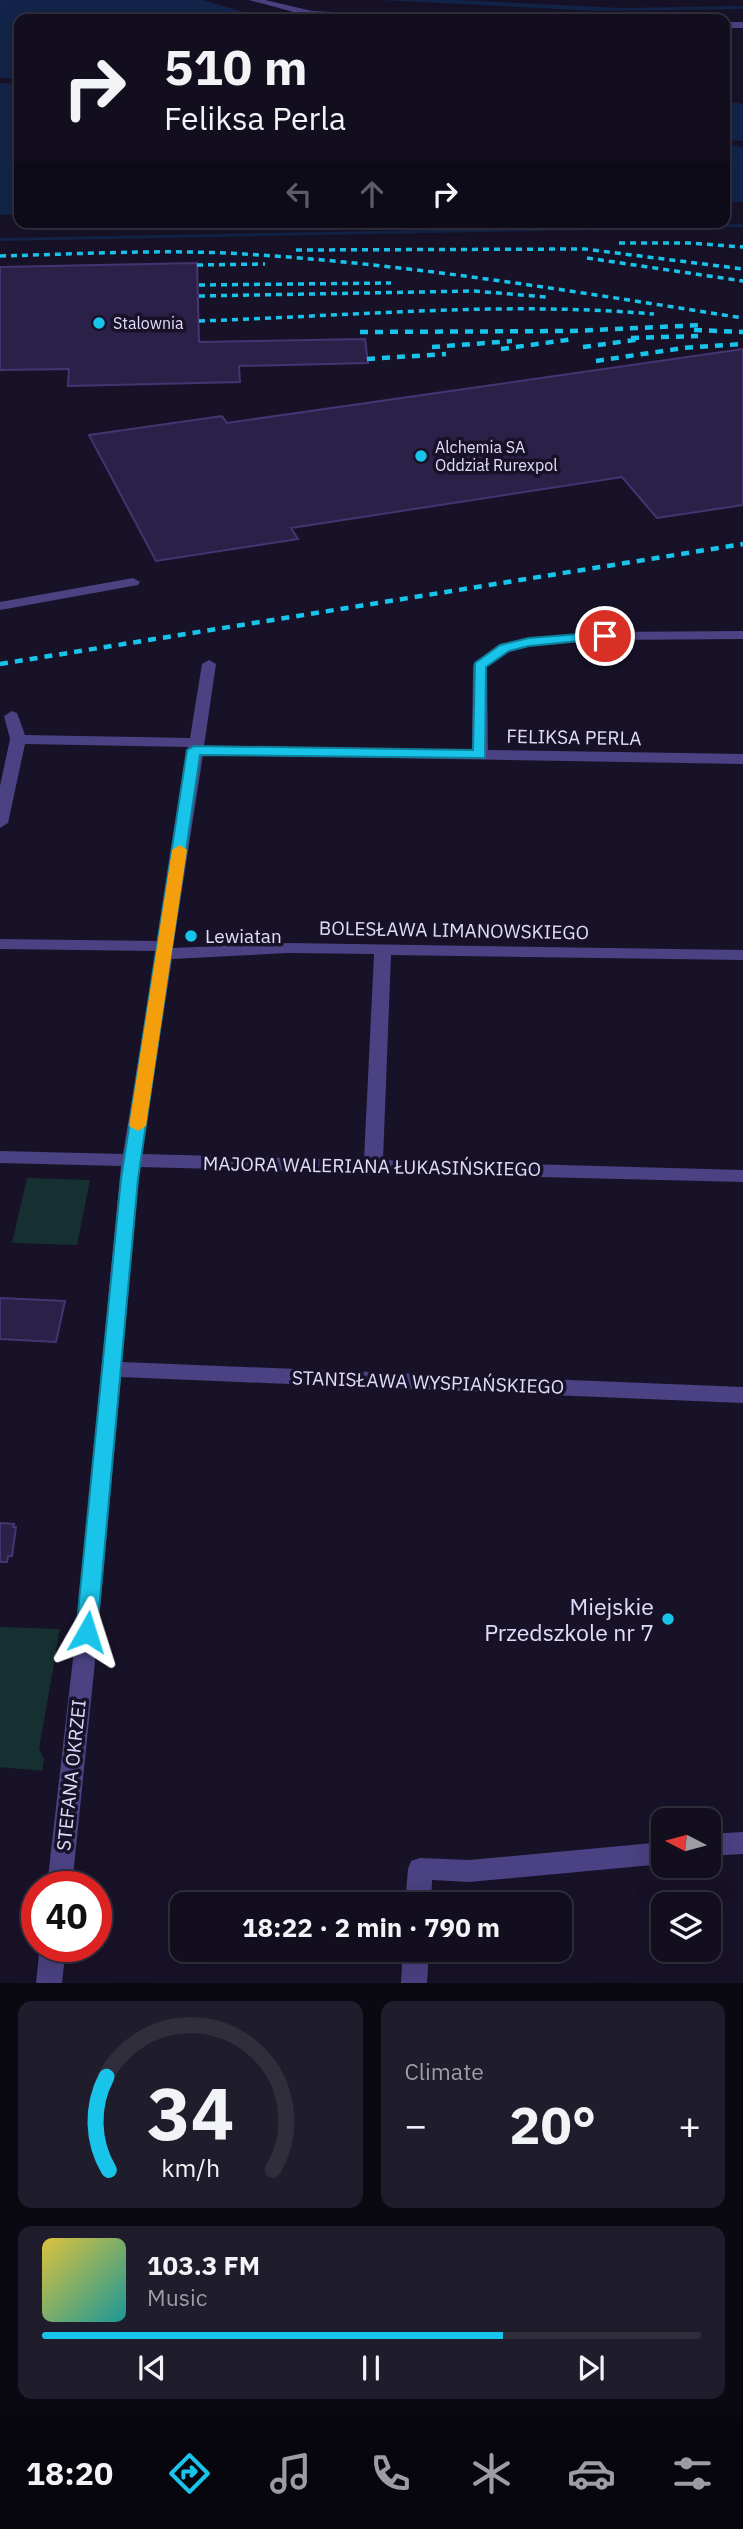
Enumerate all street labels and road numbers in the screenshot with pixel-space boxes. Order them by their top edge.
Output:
street label: FELIKSA PERLA [506,724,642,750]
street label: BOLESŁAWA LIMANOWSKIEGO [319,916,589,944]
street label: MAJORA WALERIANA ŁUKASIŃSKIEGO [203,1151,541,1181]
street label: STANISŁAWA WYSPIAŃSKIEGO [291,1365,565,1399]
street label: STEFANA OKRZEI [51,1698,91,1852]

